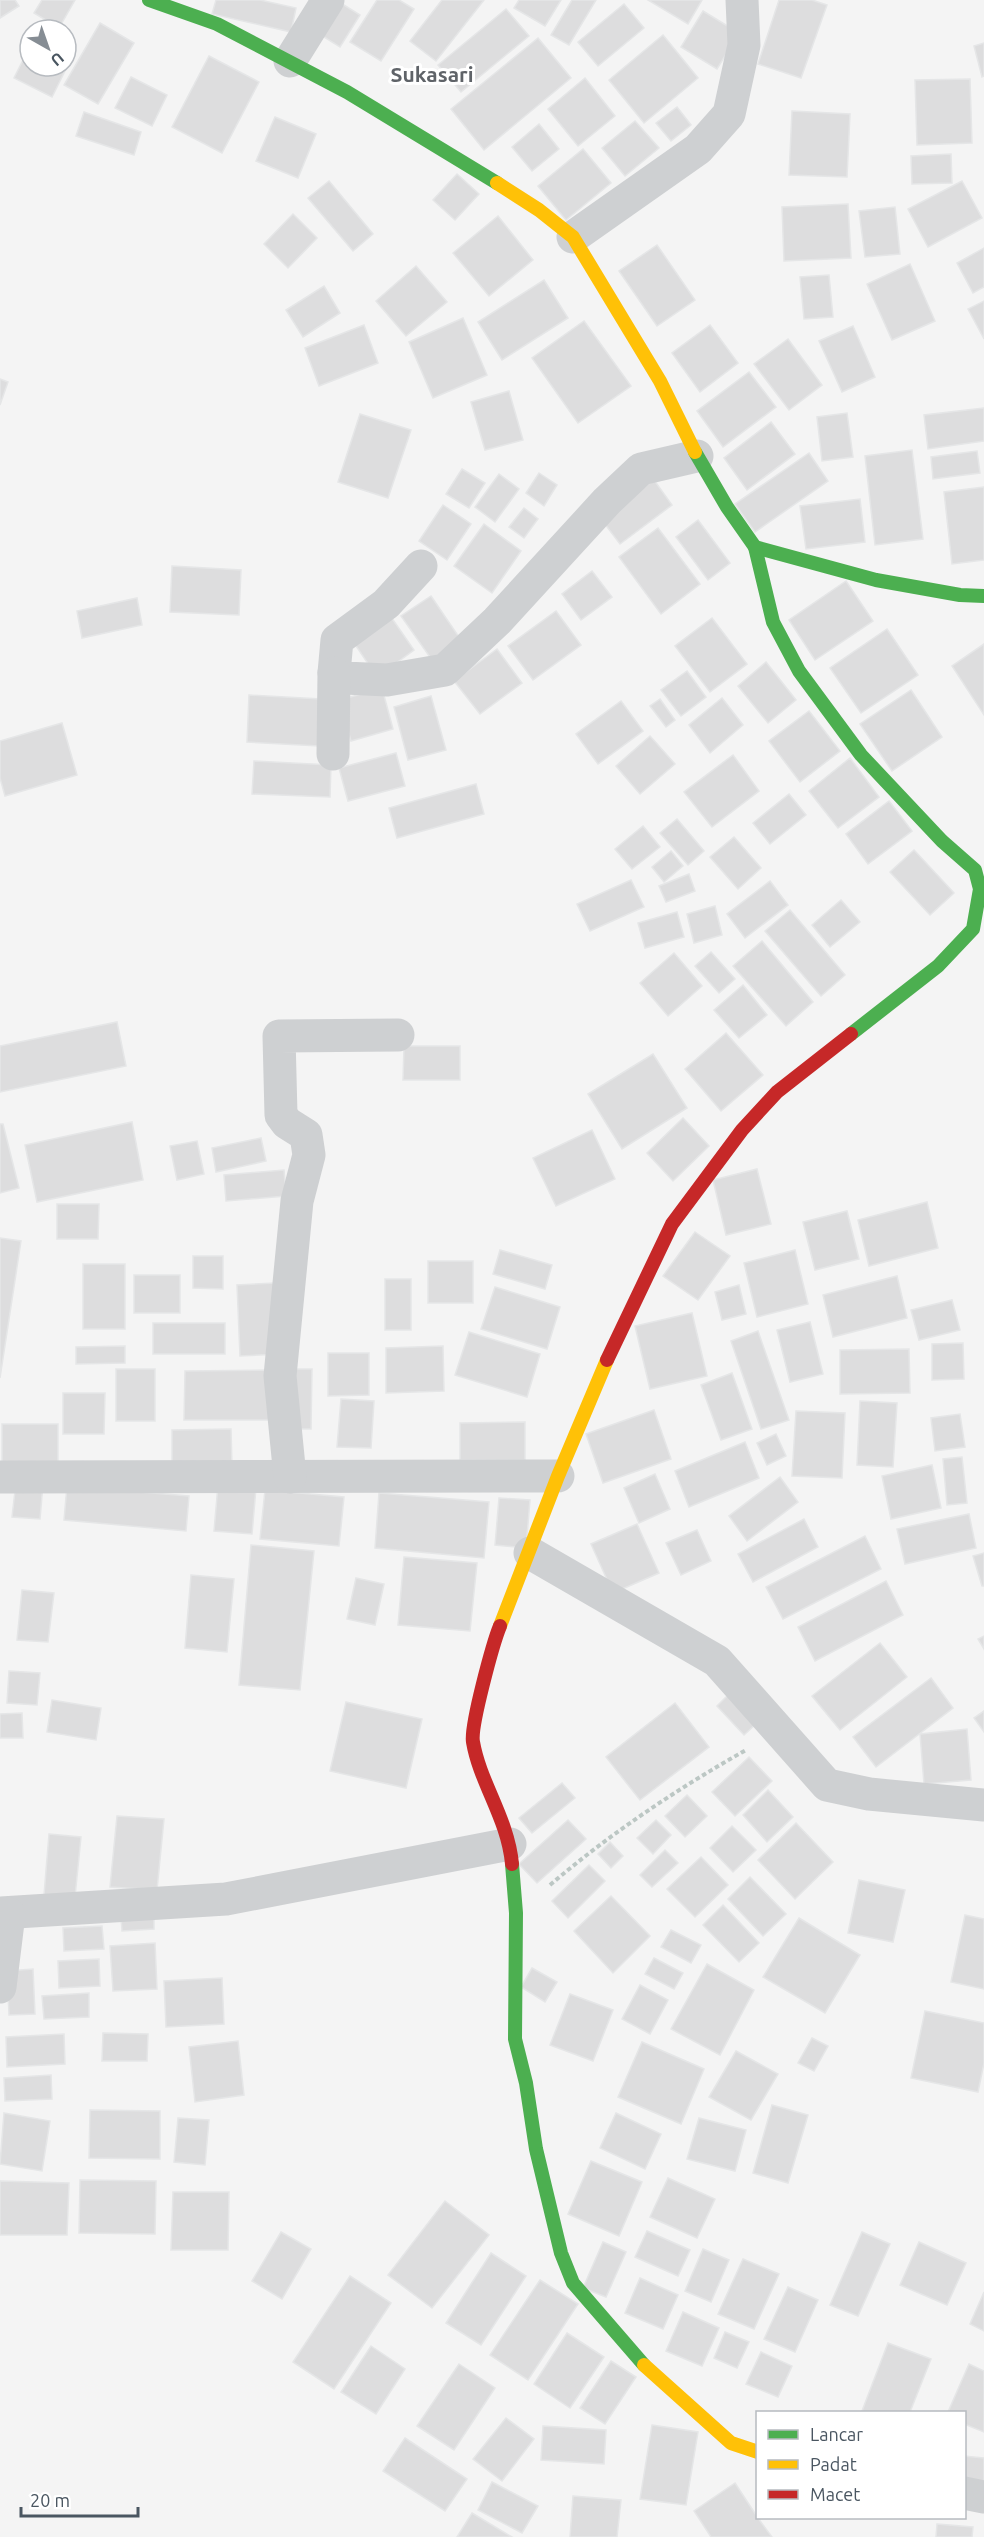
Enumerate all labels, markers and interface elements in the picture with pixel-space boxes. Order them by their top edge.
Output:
north arrow [18,18,78,78]
text: U [48,49,68,70]
district label: Sukasari [390,62,474,86]
legend [756,2411,966,2519]
text: Lancar [810,2424,863,2444]
text: Padat [810,2454,857,2474]
scale bar [21,2480,138,2518]
text: Macet [810,2484,860,2504]
text: 20 m [30,2490,70,2510]

